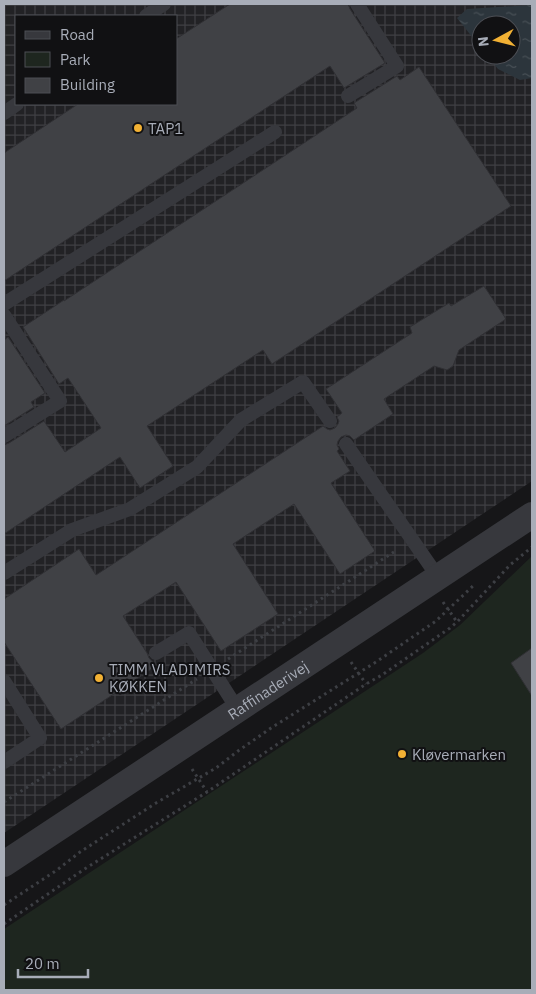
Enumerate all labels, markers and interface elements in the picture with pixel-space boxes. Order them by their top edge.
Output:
legend [15,15,178,105]
north arrow [471,15,521,65]
text: Road [60,25,95,44]
text: N [474,35,493,48]
text: Park [60,50,90,69]
text: Building [60,75,115,94]
place label: TAP1 [148,119,183,138]
marker: TAP1 [132,122,144,134]
street label: Raffinaderivej [224,656,312,723]
place label: TIMM VLADIMIRS KØKKEN [109,660,231,696]
marker: TIMM VLADIMIRS KØKKEN [93,672,105,684]
place label: Kløvermarken [412,745,506,764]
marker: Kløvermarken [396,748,408,760]
scale bar [18,946,88,978]
text: 20 m [25,954,60,973]

